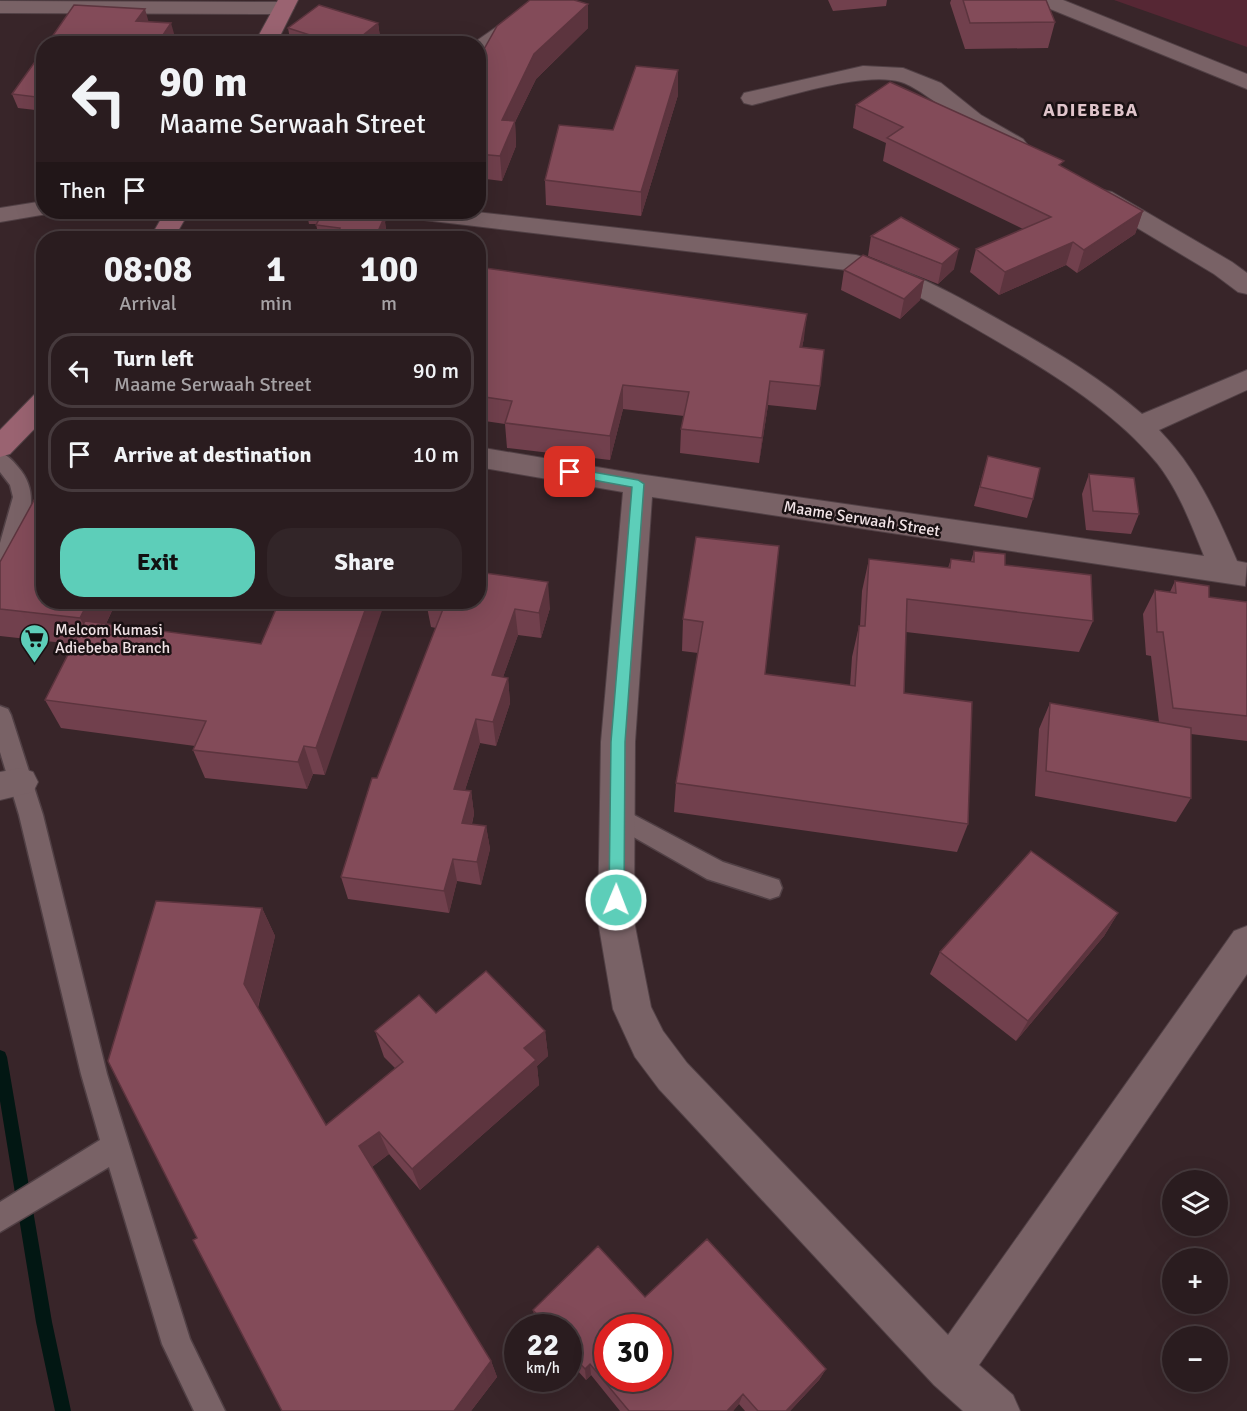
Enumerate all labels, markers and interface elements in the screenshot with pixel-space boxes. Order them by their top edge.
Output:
text: 90 m [159,57,248,108]
icon: left [60,60,138,138]
district label: ADIEBEBA [1043,99,1139,121]
text: Maame Serwaah Street [159,108,426,141]
icon: arrive [118,174,151,207]
text: Then [60,177,106,204]
text: 08:08 [104,247,192,292]
text: 1 [266,247,286,292]
text: 100 [360,247,418,292]
text: Arrival [119,291,177,316]
text: min [260,291,292,316]
text: m [381,291,397,316]
text: Turn left [114,345,194,372]
icon: left [63,354,96,387]
text: 90 m [413,357,459,384]
text: Maame Serwaah Street [114,372,312,397]
icon: arrive [63,438,96,471]
text: Arrive at destination [114,441,311,468]
text: 10 m [413,441,459,468]
pin [544,446,595,497]
icon: arrive [553,455,586,488]
street label: Maame Serwaah Street [782,497,942,541]
button: Exit [60,528,255,597]
button: Share [267,528,462,597]
place label: Melcom Kumasi Adiebeba Branch [55,620,170,658]
supermarket icon: Melcom Kumasi Adiebeba Branch [18,622,50,664]
position arrow [584,868,648,932]
map controls [1162,1170,1228,1392]
button: layers [1162,1170,1228,1236]
button: + [1162,1248,1228,1314]
speed limit sign: 30 [594,1314,672,1392]
button: − [1162,1326,1228,1392]
text: 22 [527,1327,559,1364]
text: km/h [526,1359,560,1377]

